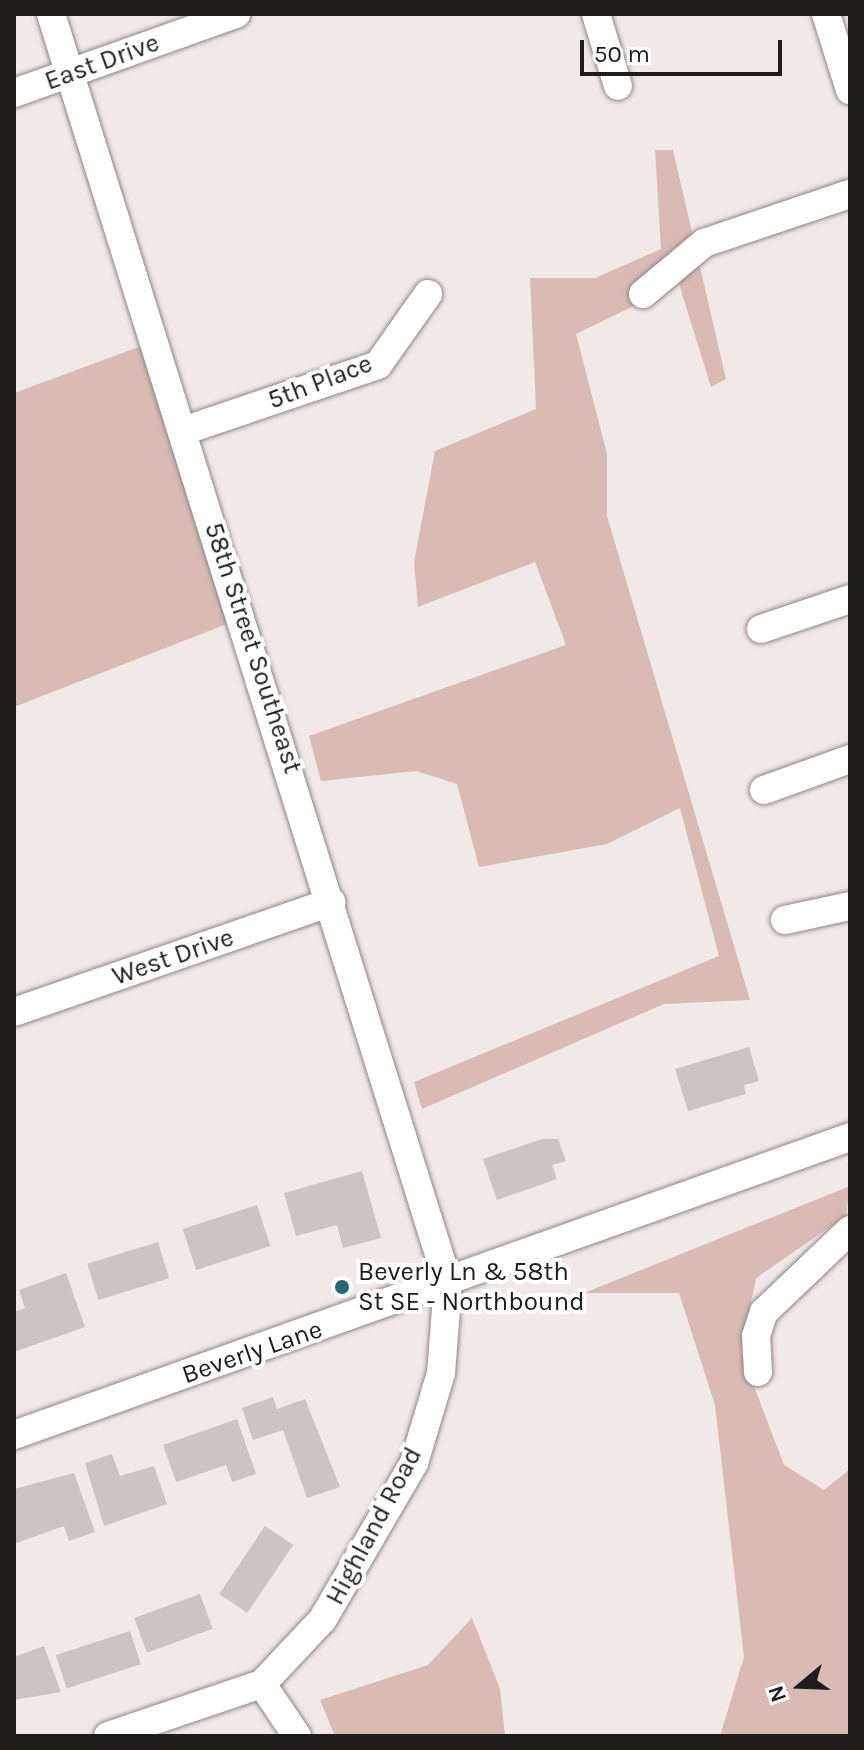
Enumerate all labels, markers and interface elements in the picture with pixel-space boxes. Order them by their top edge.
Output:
scale bar [584,24,786,74]
street label: East Drive [41,27,163,97]
text: 50 m [594,40,650,68]
street label: 5th Place [263,348,377,416]
street label: 58th Street Southeast [198,519,308,777]
street label: West Drive [108,922,238,992]
place label: Beverly Ln & 58th St SE - Northbound [358,1256,585,1318]
marker: Beverly Ln & 58th St SE - Northbound [333,1278,351,1296]
street label: Beverly Lane [178,1313,326,1391]
street label: Highland Road [319,1442,429,1610]
north arrow [760,1646,840,1726]
text: N [762,1682,792,1706]

